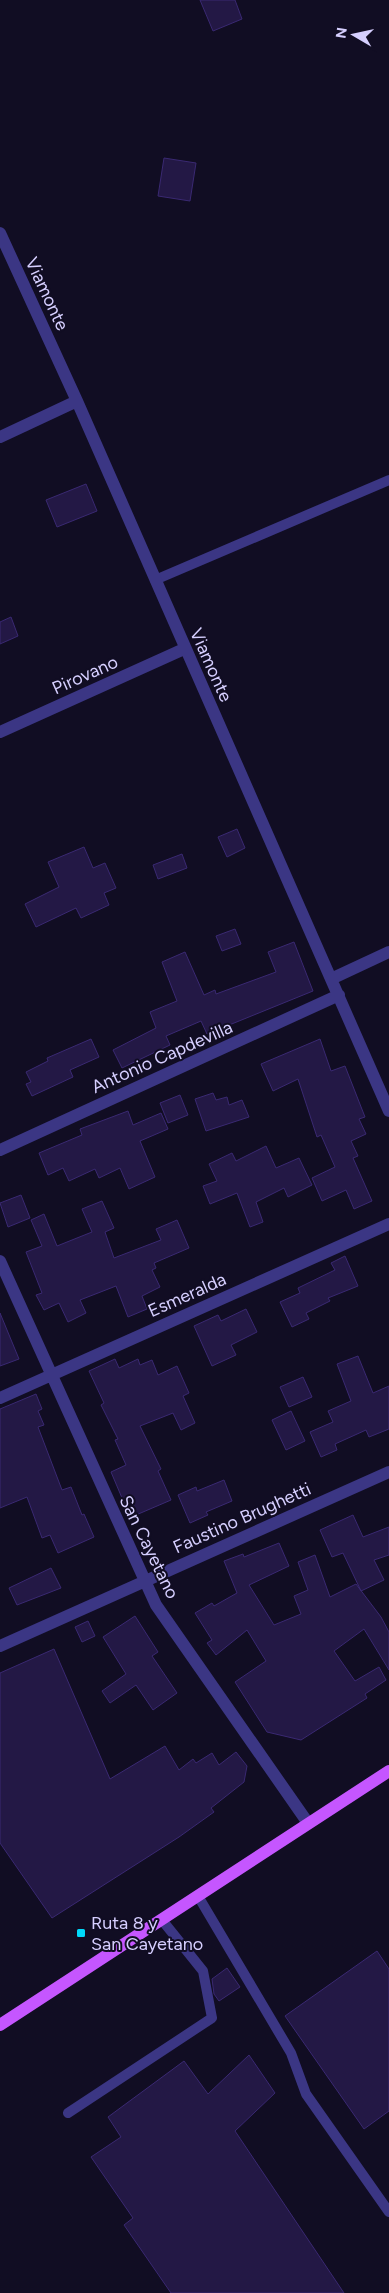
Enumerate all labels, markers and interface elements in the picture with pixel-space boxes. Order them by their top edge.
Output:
north arrow [329,10,379,60]
text: N [332,26,351,40]
street label: Viamonte [21,254,74,334]
street label: Viamonte [185,625,237,705]
street label: Pirovano [49,651,121,699]
street label: Antonio Capdevilla [88,1016,236,1098]
street label: Esmeralda [145,1268,229,1322]
street label: Faustino Brughetti [170,1478,314,1558]
street label: San Cayetano [115,1492,183,1602]
place label: Ruta 8 y San Cayetano [91,1912,203,1955]
marker: Ruta 8 y San Cayetano [75,1927,87,1939]

